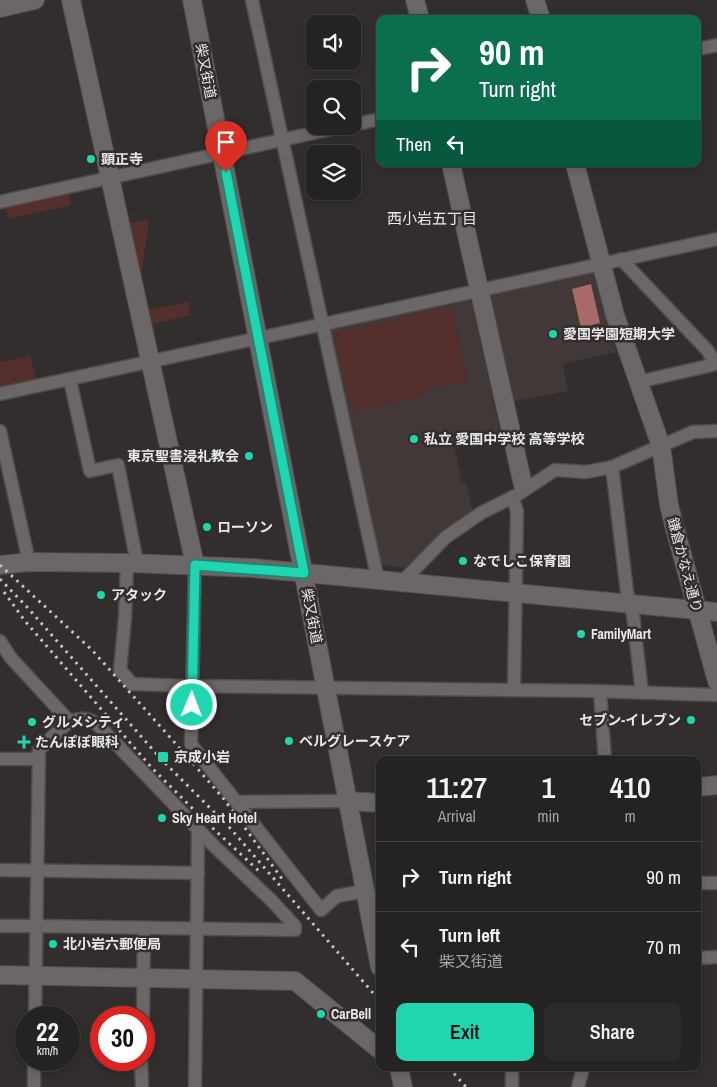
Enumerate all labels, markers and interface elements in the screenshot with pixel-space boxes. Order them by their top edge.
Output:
map controls [306,15,361,200]
button: sound [306,15,361,70]
text: 90 m [479,29,544,76]
icon: right [396,35,461,100]
street label: 柴又街道 [192,42,220,100]
text: Turn right [479,74,556,104]
button: search [306,80,361,135]
pin [205,121,247,172]
icon: arrive [212,128,240,156]
icon: left [442,130,470,158]
text: Then [396,131,432,157]
button: layers [306,145,361,200]
place label: 顕正寺 [101,150,143,168]
marker: 顕正寺 [85,153,97,165]
district label: 西小岩五丁目 [387,208,477,229]
place label: 愛国学園短期大学 [563,325,675,343]
marker: 愛国学園短期大学 [547,328,559,340]
place label: 私立 愛国中学校 高等学校 [424,430,584,448]
marker: 私立 愛国中学校 高等学校 [408,433,420,445]
place label: 東京聖書浸礼教会 [127,447,239,465]
marker: 東京聖書浸礼教会 [243,450,255,462]
street label: 鎌倉かなえ通り [664,515,706,615]
place label: ローソン [217,518,273,536]
marker: ローソン [201,521,213,533]
place label: なでしこ保育園 [473,552,571,570]
marker: なでしこ保育園 [457,555,469,567]
place label: アタック [111,586,167,604]
street label: 柴又街道 [298,587,326,645]
marker: アタック [95,589,107,601]
place label: FamilyMart [591,625,651,643]
marker: FamilyMart [575,628,587,640]
position arrow [165,678,217,730]
place label: セブン-イレブン [579,711,681,729]
place label: グルメシティ [42,713,125,731]
marker: セブン-イレブン [685,714,697,726]
marker: グルメシティ [26,716,38,728]
place label: ベルグレースケア [299,732,410,750]
place label: たんぽぽ眼科 [35,733,119,751]
marker: たんぽぽ眼科 [17,735,31,749]
marker: ベルグレースケア [283,735,295,747]
place label: 京成小岩 [174,748,230,766]
marker: 京成小岩 [156,750,170,764]
text: 11:27 [426,767,487,807]
text: 1 [542,767,555,807]
text: 410 [610,767,651,807]
text: Arrival [438,805,476,827]
text: min [538,805,559,827]
text: m [625,805,636,827]
place label: Sky Heart Hotel [172,809,257,827]
marker: Sky Heart Hotel [156,812,168,824]
icon: right [396,863,424,891]
text: Turn right [439,864,511,890]
text: 90 m [646,864,681,890]
text: Turn left [439,922,500,948]
icon: left [396,933,424,961]
text: 70 m [646,934,681,960]
place label: 北小岩六郵便局 [63,935,161,953]
marker: 北小岩六郵便局 [47,938,59,950]
text: 柴又街道 [439,950,503,972]
button: Exit [396,1003,534,1061]
button: Share [544,1003,681,1061]
place label: CarBell [331,1005,371,1023]
speed limit sign: 30 [90,1006,155,1071]
marker: CarBell [315,1008,327,1020]
text: 22 [36,1015,59,1049]
text: km/h [37,1043,58,1059]

